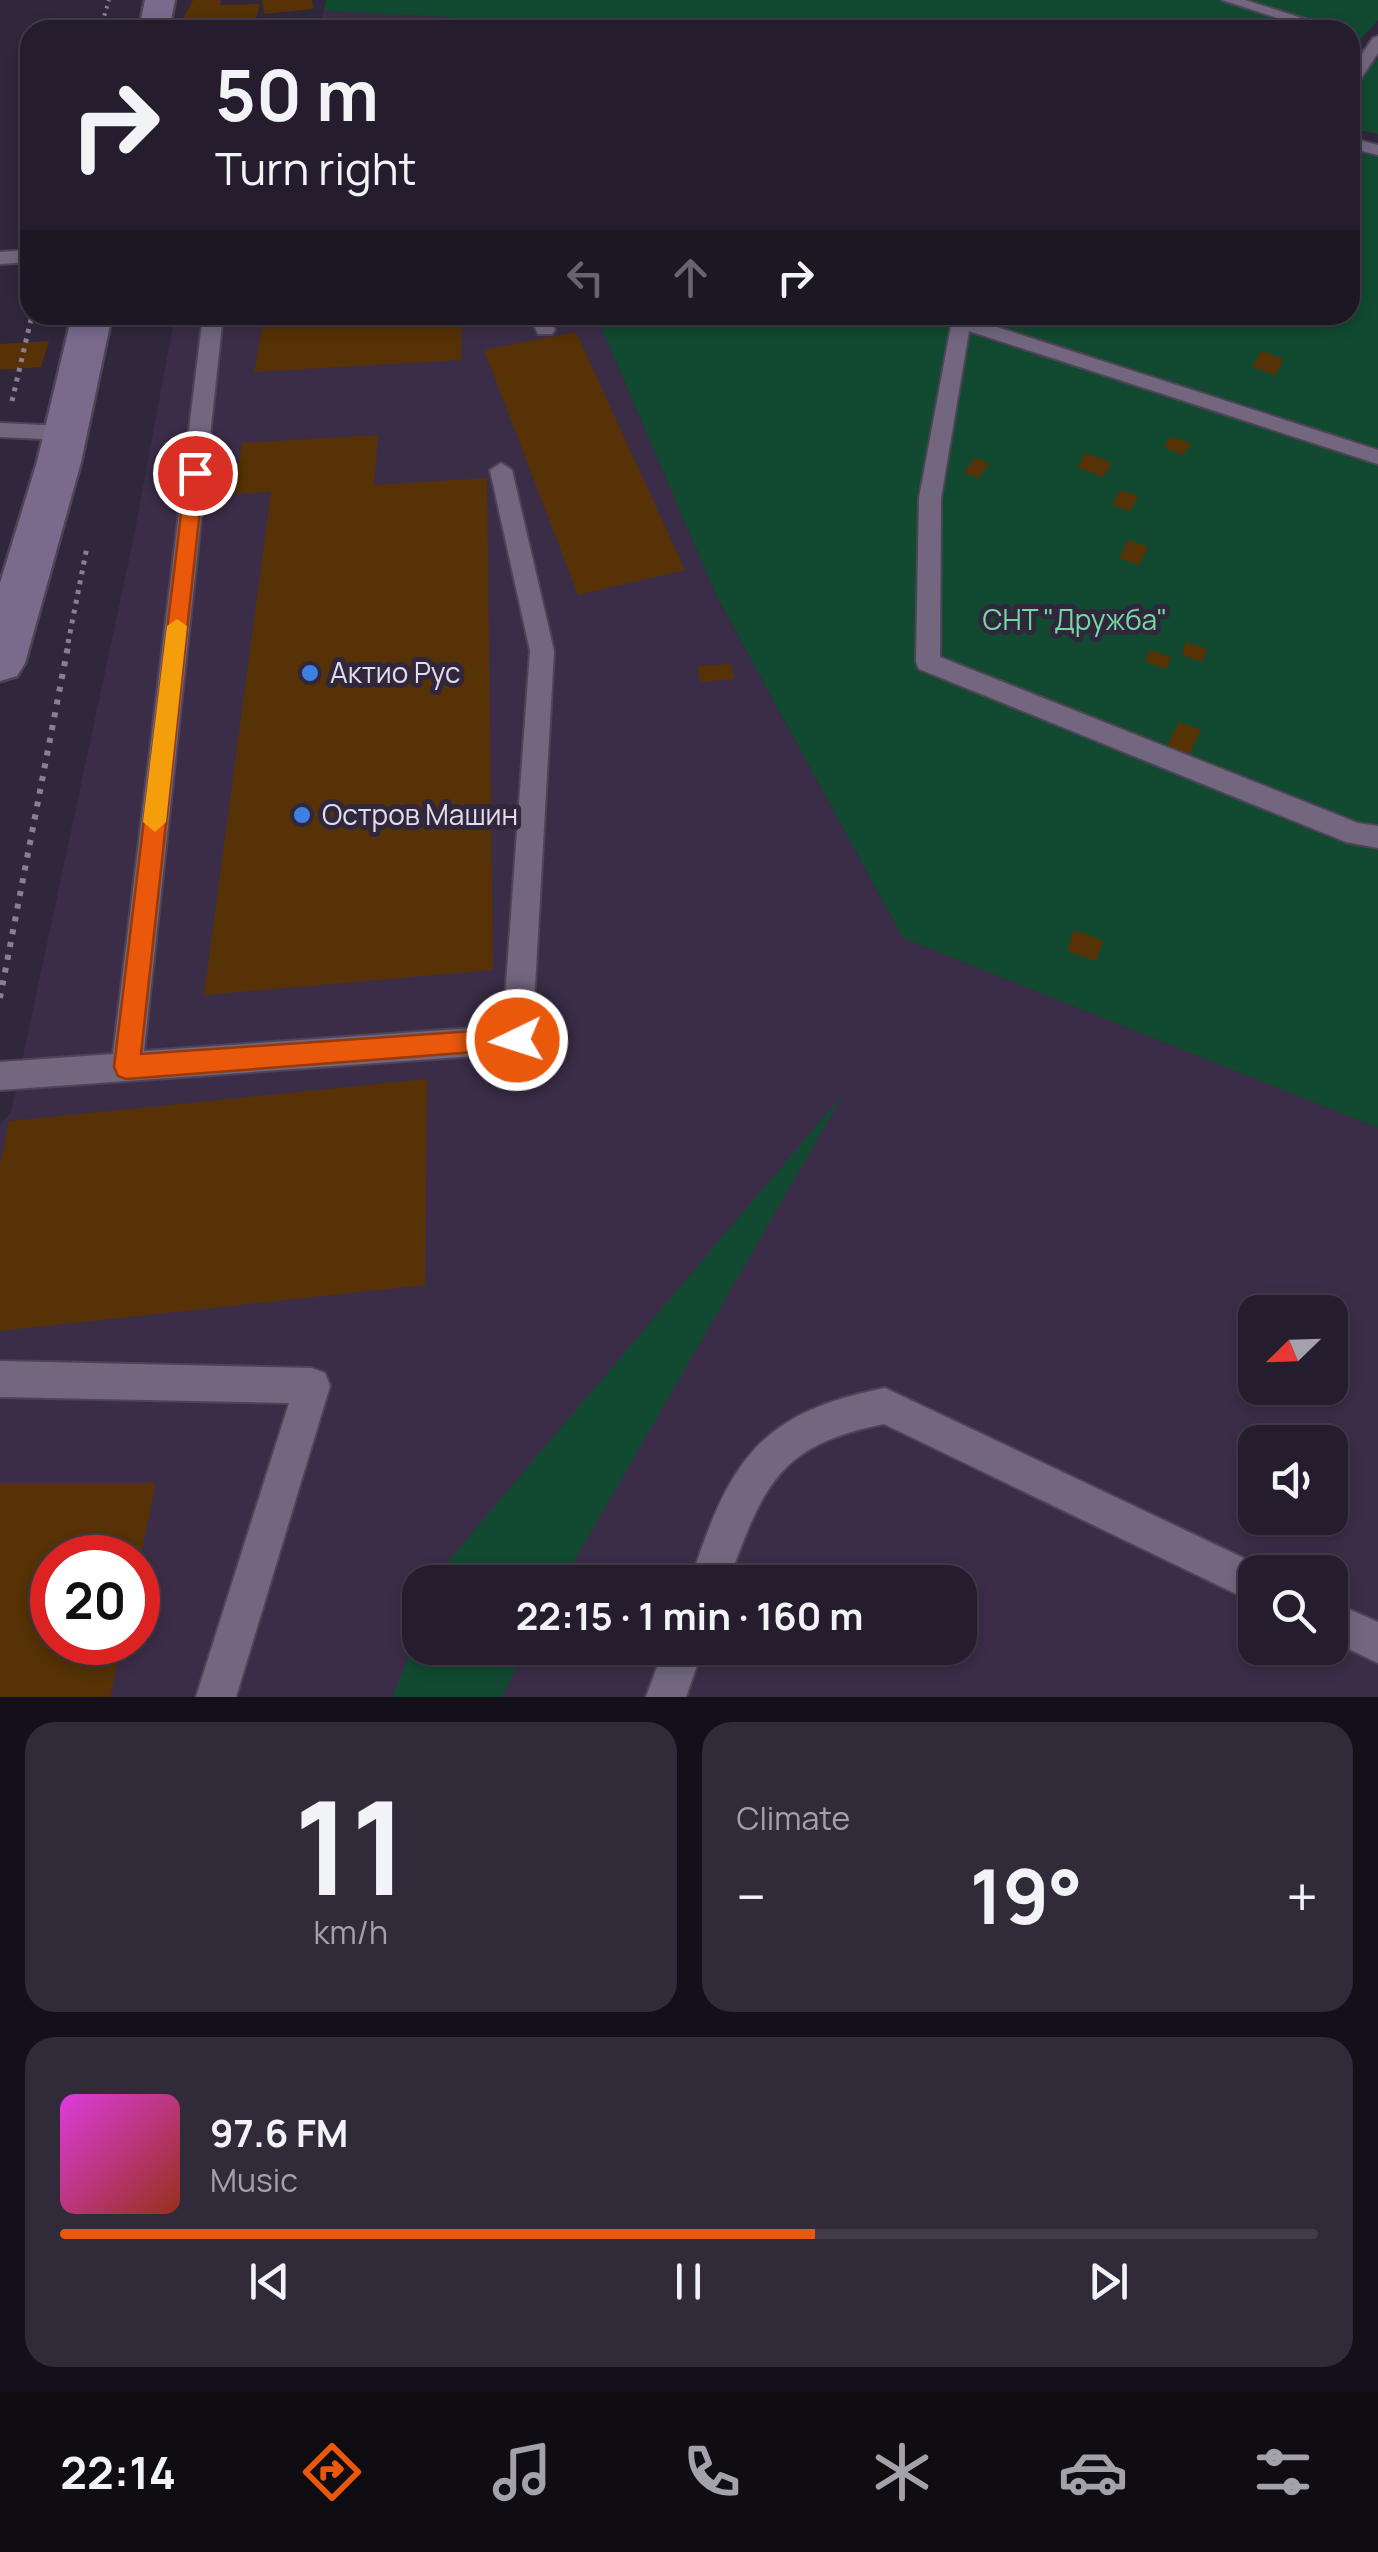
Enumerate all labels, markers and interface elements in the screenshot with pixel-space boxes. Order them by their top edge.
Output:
text: 50 m [215,46,379,142]
icon: right [50,60,180,190]
text: Turn right [215,137,416,199]
icon: left [558,250,613,305]
icon: ahead [663,250,718,305]
icon: right [768,250,823,305]
pin [153,431,238,516]
icon: arrive [168,446,223,501]
park label: СНТ "Дружба" [983,600,1167,638]
place label: Актио Рус [330,653,461,691]
marker: Актио Рус [299,662,321,684]
place label: Остров Машин [322,795,518,833]
marker: Остров Машин [291,804,313,826]
position arrow [465,988,569,1092]
north arrow [1238,1295,1348,1405]
map controls [1238,1295,1348,1665]
button: sound [1238,1425,1348,1535]
speed limit sign: 20 [30,1535,160,1665]
button: search [1238,1555,1348,1665]
text: 22:15 · 1 min · 160 m [516,1589,863,1641]
text: 11 [294,1756,408,1934]
text: Climate [737,1796,850,1840]
text: 19° [970,1844,1083,1947]
text: − [737,1858,766,1934]
text: + [1286,1858,1318,1934]
text: km/h [314,1910,388,1954]
text: 97.6 FM [210,2106,348,2158]
text: Music [210,2158,298,2202]
icon: previous [242,2254,297,2309]
icon: pause [661,2254,716,2309]
icon: next [1081,2254,1136,2309]
icon: directions [297,2437,367,2507]
icon: music [487,2437,557,2507]
icon: phone [677,2437,747,2507]
icon: climate [867,2437,937,2507]
icon: car [1058,2437,1128,2507]
icon: filters [1248,2437,1318,2507]
text: 22:14 [60,2441,176,2503]

